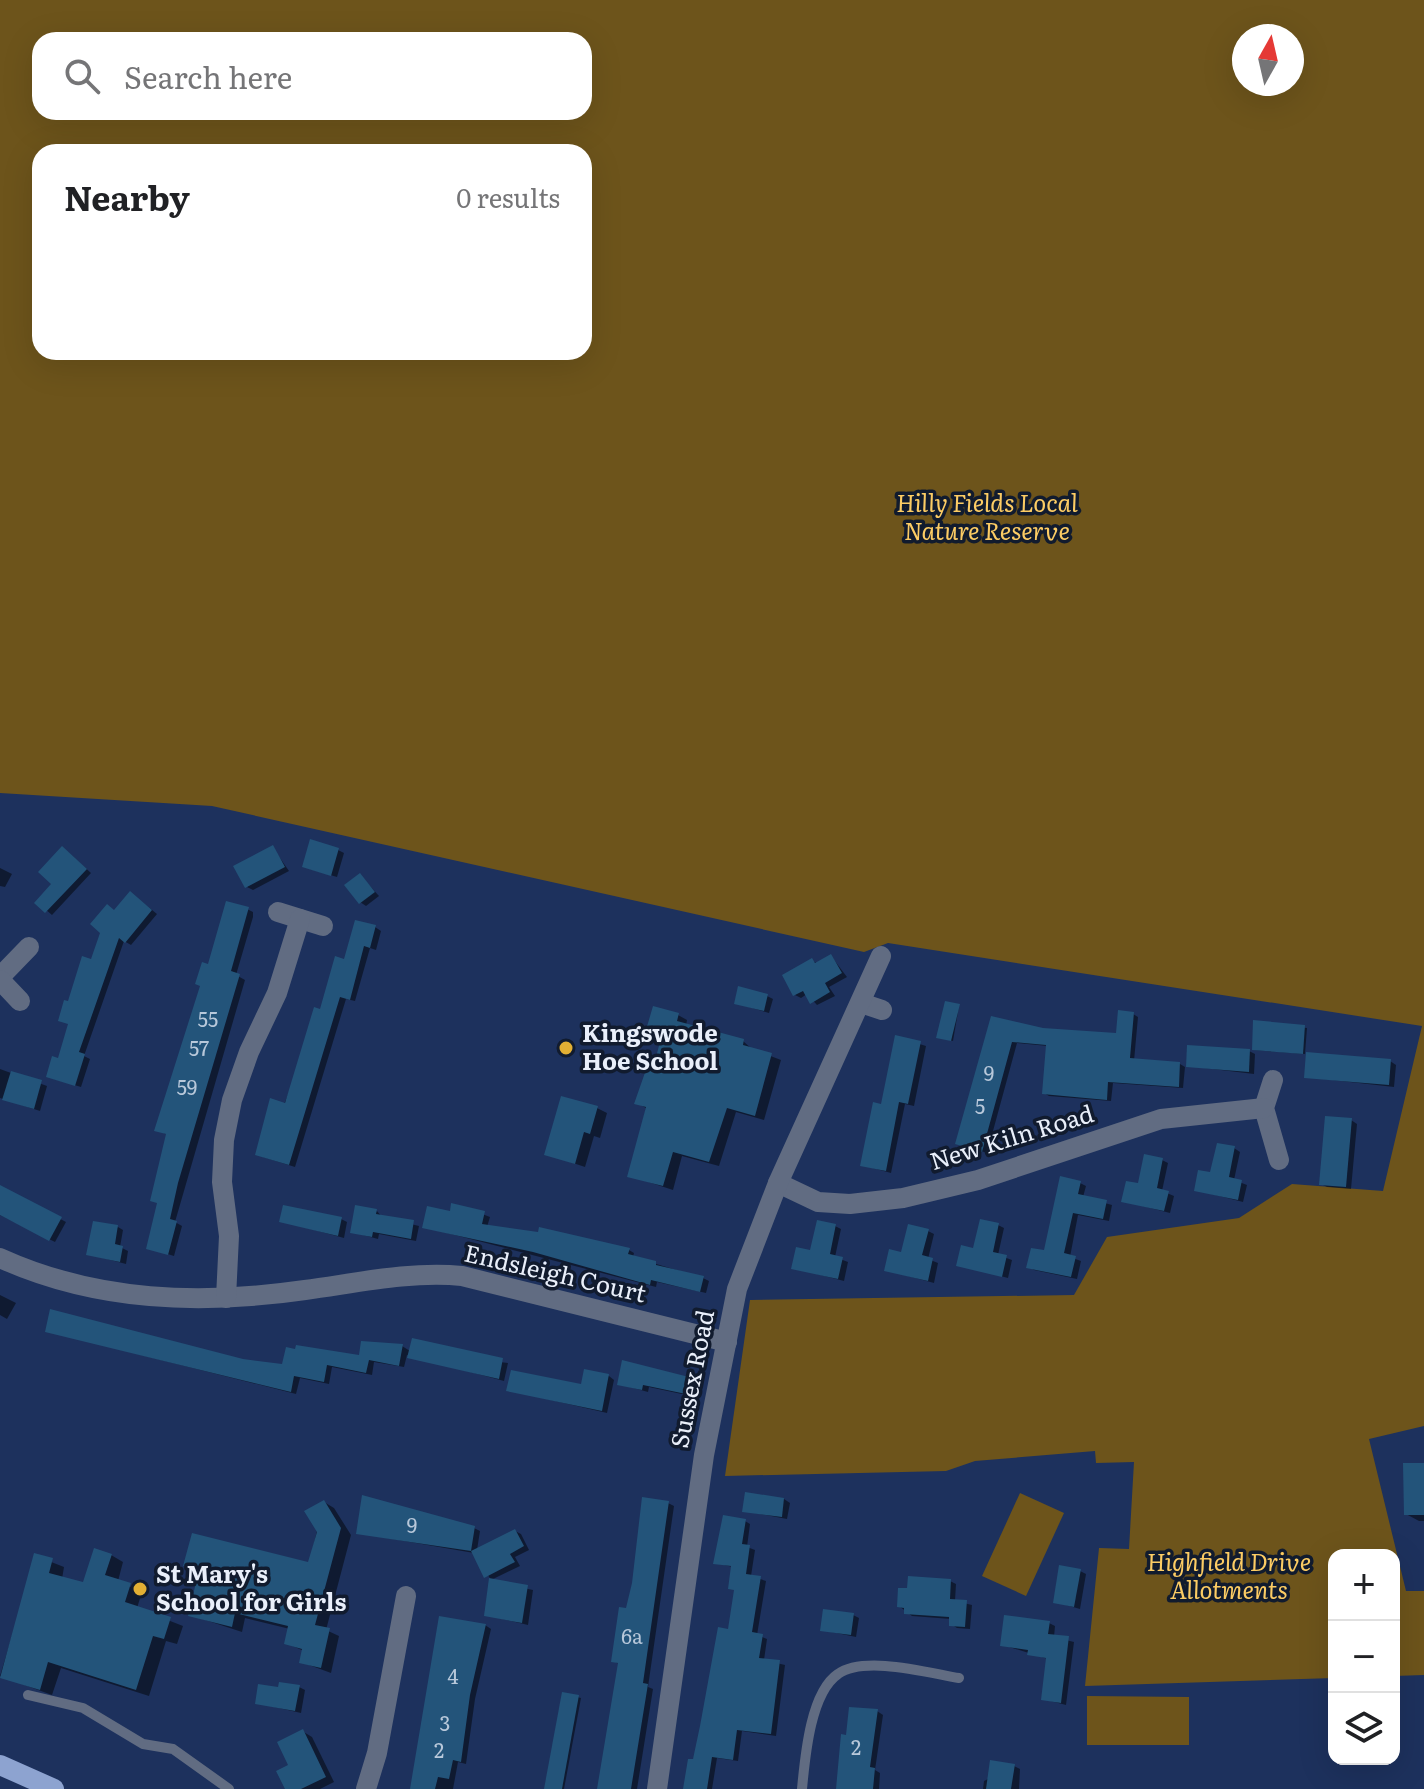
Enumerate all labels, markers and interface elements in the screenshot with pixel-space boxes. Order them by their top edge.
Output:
north arrow [1232,24,1304,96]
search box [32,32,592,120]
icon: search [60,54,104,98]
text: Search here [124,54,292,98]
text: Nearby [64,171,190,221]
text: 0 results [456,177,560,216]
park label: Hilly Fields Local Nature Reserve [896,484,1078,547]
house number: 55 [198,1003,218,1033]
place label: Kingswode Hoe School [582,1014,718,1077]
house number: 57 [189,1032,209,1062]
marker: Kingswode Hoe School [557,1039,575,1057]
house number: 9 [984,1057,994,1087]
house number: 59 [177,1071,197,1101]
house number: 5 [975,1090,985,1120]
street label: New Kiln Road [925,1094,1098,1177]
street label: Endsleigh Court [461,1234,650,1310]
street label: Sussex Road [660,1306,721,1451]
house number: 9 [407,1509,417,1539]
park label: Highfield Drive Allotments [1147,1543,1311,1606]
map controls [1328,1549,1400,1765]
button: + [1328,1549,1400,1621]
place label: St Mary's School for Girls [156,1555,346,1618]
marker: St Mary's School for Girls [131,1580,149,1598]
house number: 6a [621,1620,643,1650]
button: − [1328,1621,1400,1693]
house number: 4 [447,1660,459,1690]
button: layers [1328,1693,1400,1765]
house number: 3 [440,1707,450,1737]
house number: 2 [851,1731,861,1761]
house number: 2 [434,1734,444,1764]

